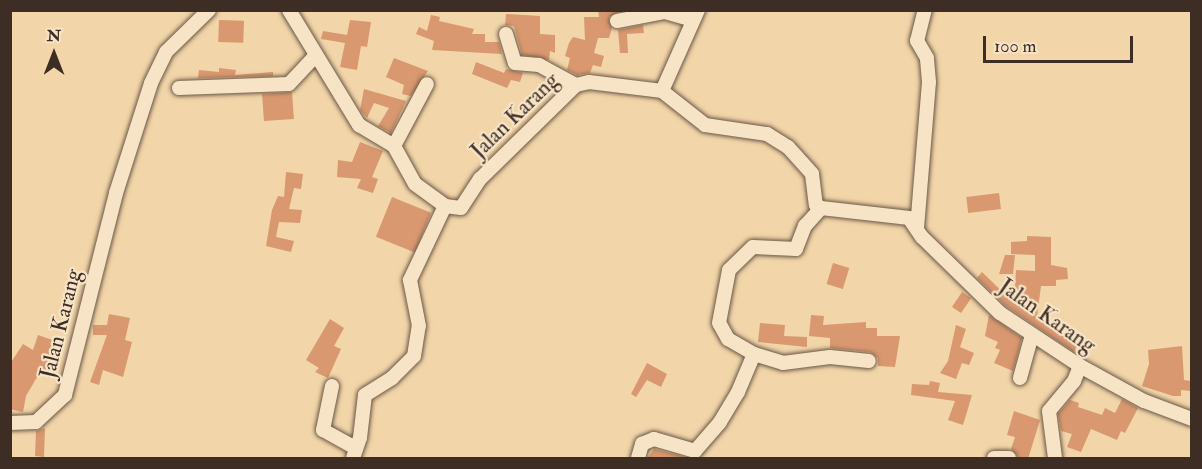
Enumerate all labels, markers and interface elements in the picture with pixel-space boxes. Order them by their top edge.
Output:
north arrow [24,24,84,84]
scale bar [986,24,1136,62]
text: N [47,26,61,46]
text: 100 m [994,35,1037,58]
street label: Jalan Karang [466,68,564,164]
street label: Jalan Karang [35,266,87,382]
street label: Jalan Karang [994,273,1100,359]

